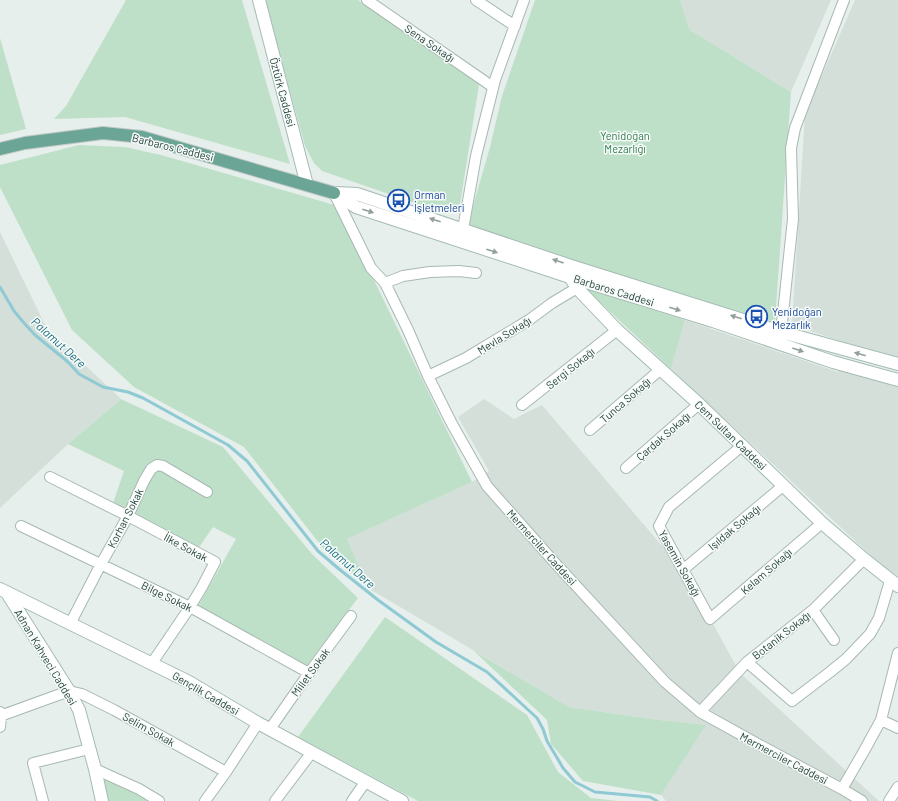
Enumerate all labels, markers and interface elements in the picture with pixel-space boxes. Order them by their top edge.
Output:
street label: Sena Sokağı [402,21,458,65]
street label: Öztürk Caddesi [267,56,300,128]
park label: Yenidoğan Mezarlığı [600,129,650,155]
street label: Barbaros Caddesi [131,131,215,163]
bus stop icon: Orman İşletmeleri [385,187,411,213]
place label: Orman İşletmeleri [414,188,465,214]
one-way arrow [363,208,375,214]
one-way arrow [429,216,441,222]
one-way arrow [487,248,499,254]
one-way arrow [552,258,564,264]
street label: Barbaros Caddesi [572,272,656,308]
bus stop icon: Yenidoğan Mezarlık [743,304,769,330]
place label: Yenidoğan Mezarlık [772,305,822,331]
one-way arrow [669,306,681,312]
street label: Mevla Sokağı [475,313,533,357]
water label: Palamut Dere [29,314,89,370]
one-way arrow [729,314,741,320]
street label: Sergi Sokağı [543,344,597,392]
one-way arrow [792,347,804,353]
one-way arrow [854,351,867,357]
street label: Tunca Sokağı [597,375,653,425]
street label: Cem Sultan Caddesi [692,397,770,473]
street label: Çardak Sokağı [633,409,693,463]
street label: Korhan Sokak [104,486,146,550]
street label: Işıldak Sokağı [705,501,763,553]
street label: Mermerciler Caddesi [504,506,580,588]
street label: Yasemin Sokağı [656,527,704,599]
street label: İlke Sokak [162,529,211,564]
water label: Palamut Dere [318,535,378,591]
street label: Kelam Sokağı [738,545,794,597]
street label: Bilge Sokak [139,578,195,614]
street label: Adnan Kahveci Caddesi [12,606,80,708]
street label: Botanik Sokağı [749,608,813,662]
street label: Millet Sokak [288,645,332,699]
street label: Gençlik Caddesi [170,669,242,718]
street label: Selim Sokak [121,709,178,749]
street label: Mermerciler Caddesi [738,729,830,787]

